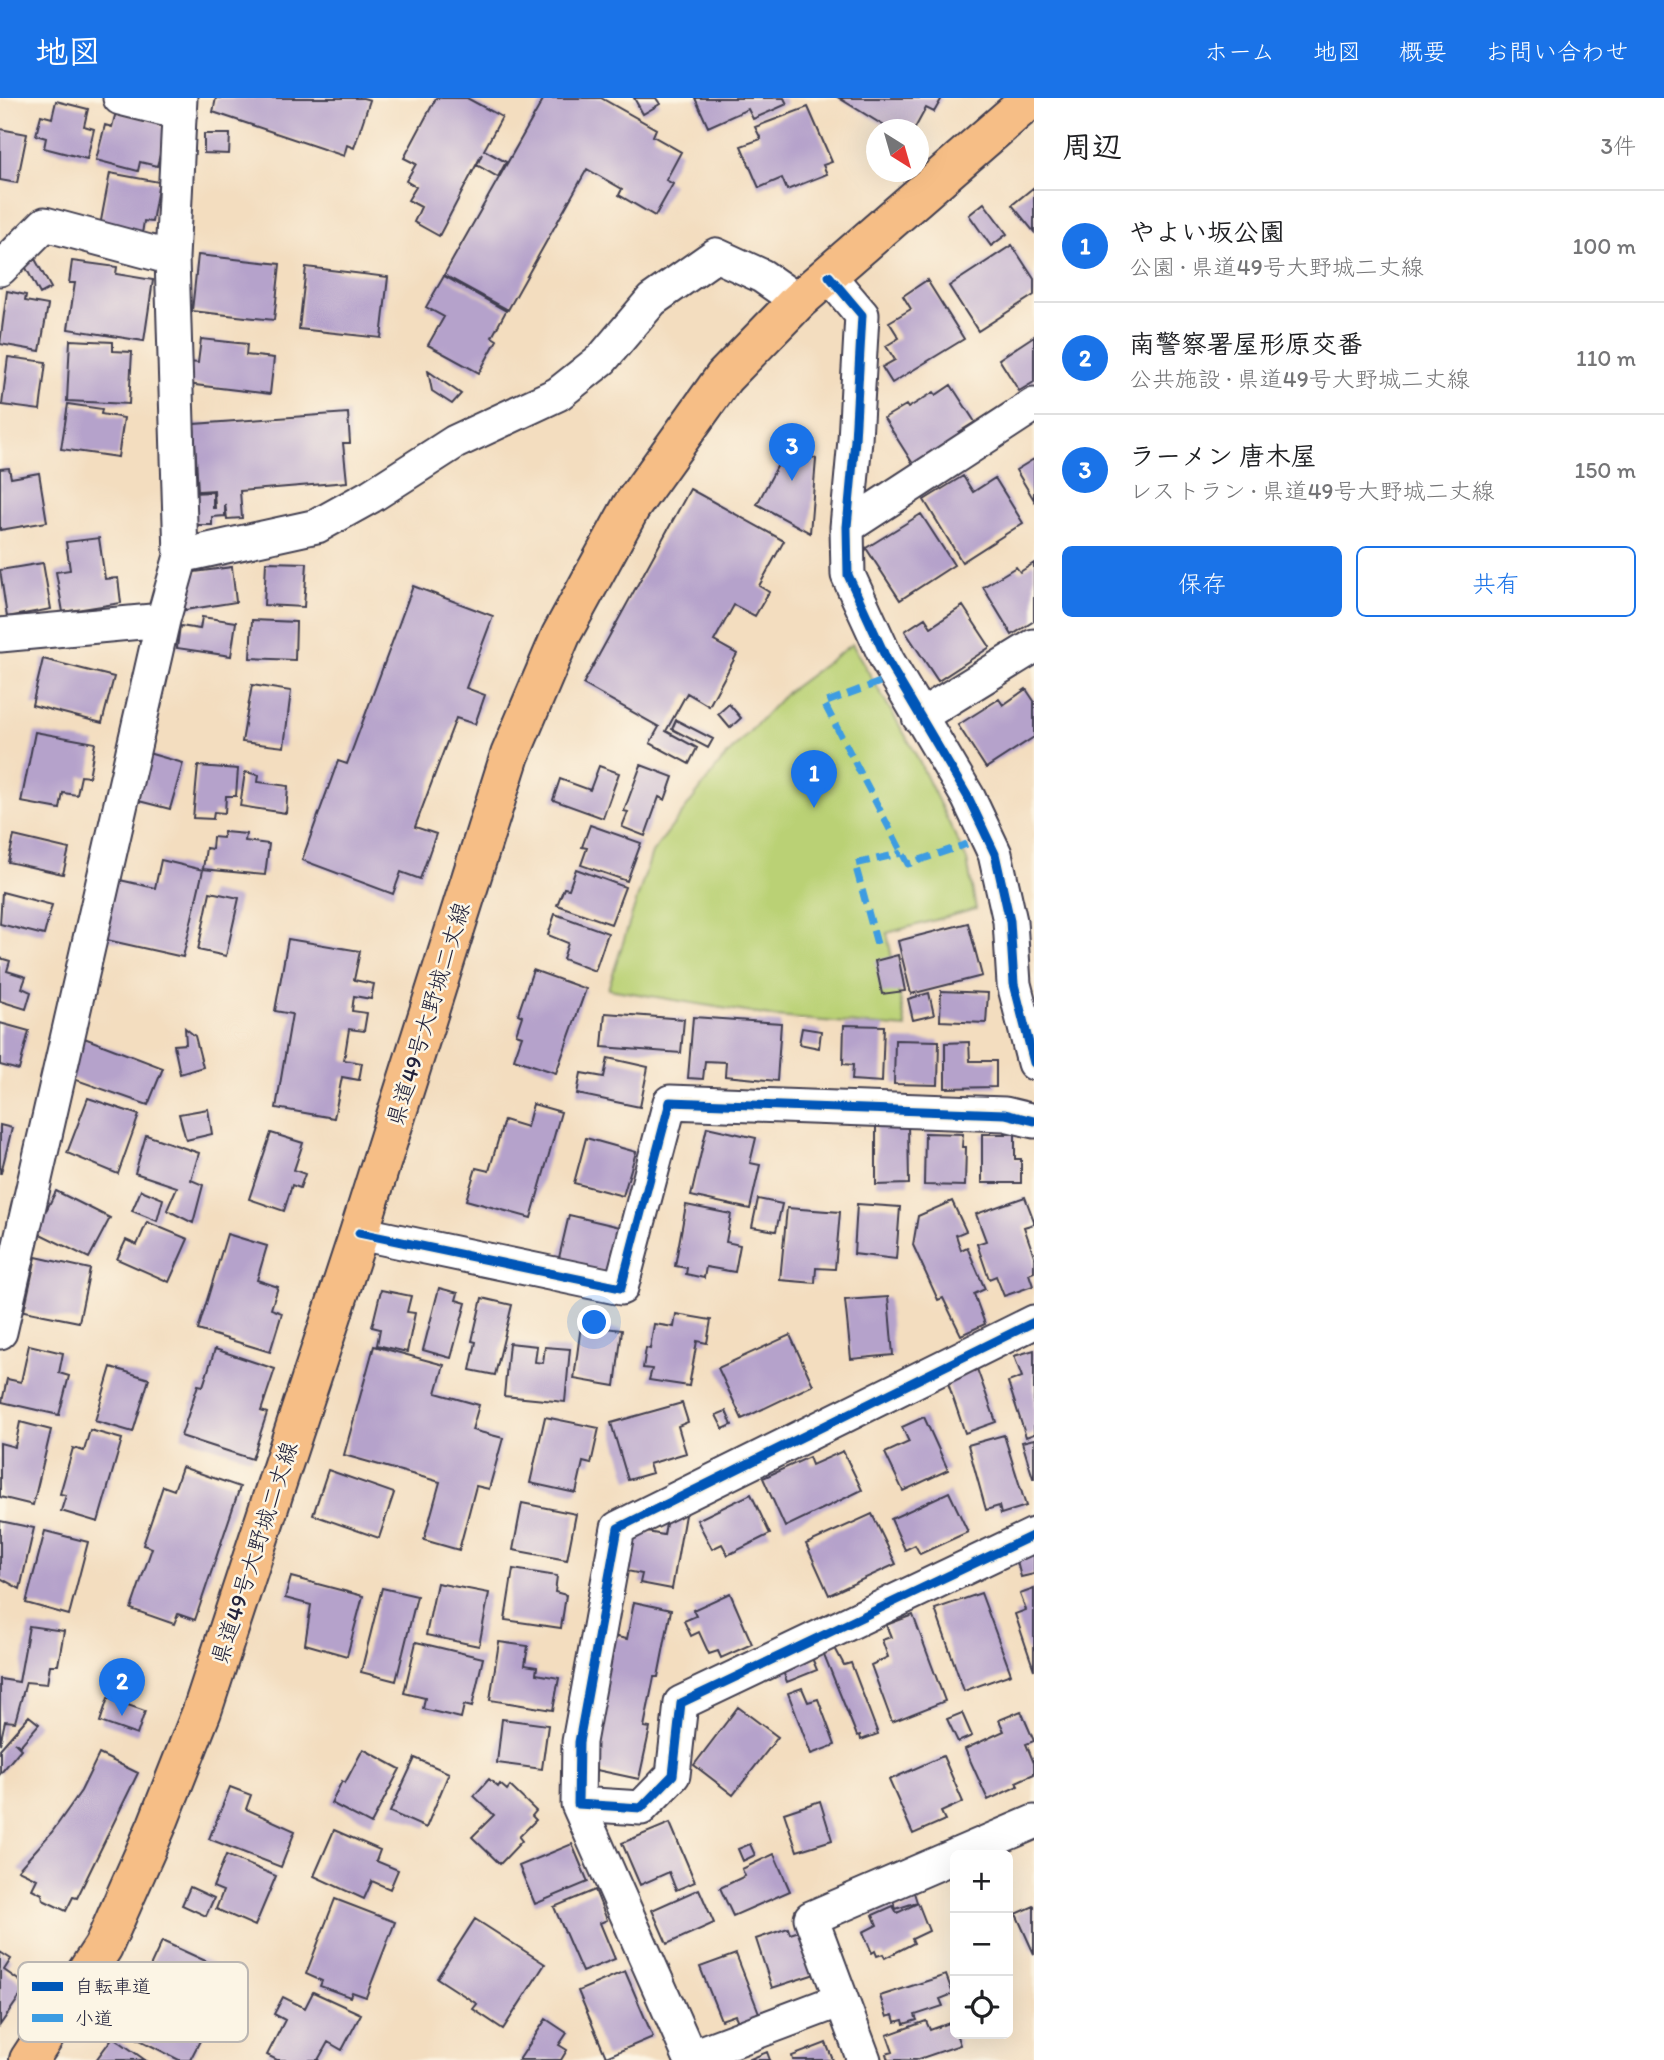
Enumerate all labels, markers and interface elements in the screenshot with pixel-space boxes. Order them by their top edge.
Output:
text: 地図 [35,32,101,71]
text: ホーム [1204,37,1275,66]
text: 地図 [1313,37,1361,66]
text: 概要 [1399,37,1447,66]
text: お問い合わせ [1485,37,1629,66]
north arrow [866,119,929,182]
text: 周辺 [1062,128,1122,165]
text: 3件 [1600,132,1636,160]
text: やよい坂公園 [1129,216,1285,248]
text: 1 [1080,232,1090,260]
text: 100 m [1572,232,1636,260]
text: 公園 · 県道49号大野城二丈線 [1129,253,1424,281]
text: 南警察署屋形原交番 [1129,328,1363,360]
text: 2 [1079,344,1091,372]
text: 110 m [1576,344,1636,372]
text: 公共施設 · 県道49号大野城二丈線 [1129,365,1470,393]
pin: 3 [769,423,815,481]
text: ラーメン 唐木屋 [1129,440,1317,472]
text: 3 [1079,456,1091,484]
text: 150 m [1575,456,1636,484]
text: レストラン · 県道49号大野城二丈線 [1129,477,1495,505]
button: 保存 [1062,546,1342,617]
button: 共有 [1356,546,1636,617]
pin: 1 [791,750,837,808]
street label: 県道49号大野城二丈線 [381,899,475,1129]
your location [577,1305,611,1339]
street label: 県道49号大野城二丈線 [205,1438,303,1668]
pin: 2 [99,1658,145,1716]
map controls [950,1850,1013,2039]
button: + [950,1850,1013,1913]
button: − [950,1913,1013,1976]
legend [18,1962,248,2042]
text: 自転車道 [75,1975,151,1998]
button: locate [950,1976,1013,2039]
text: 小道 [75,2007,113,2030]

